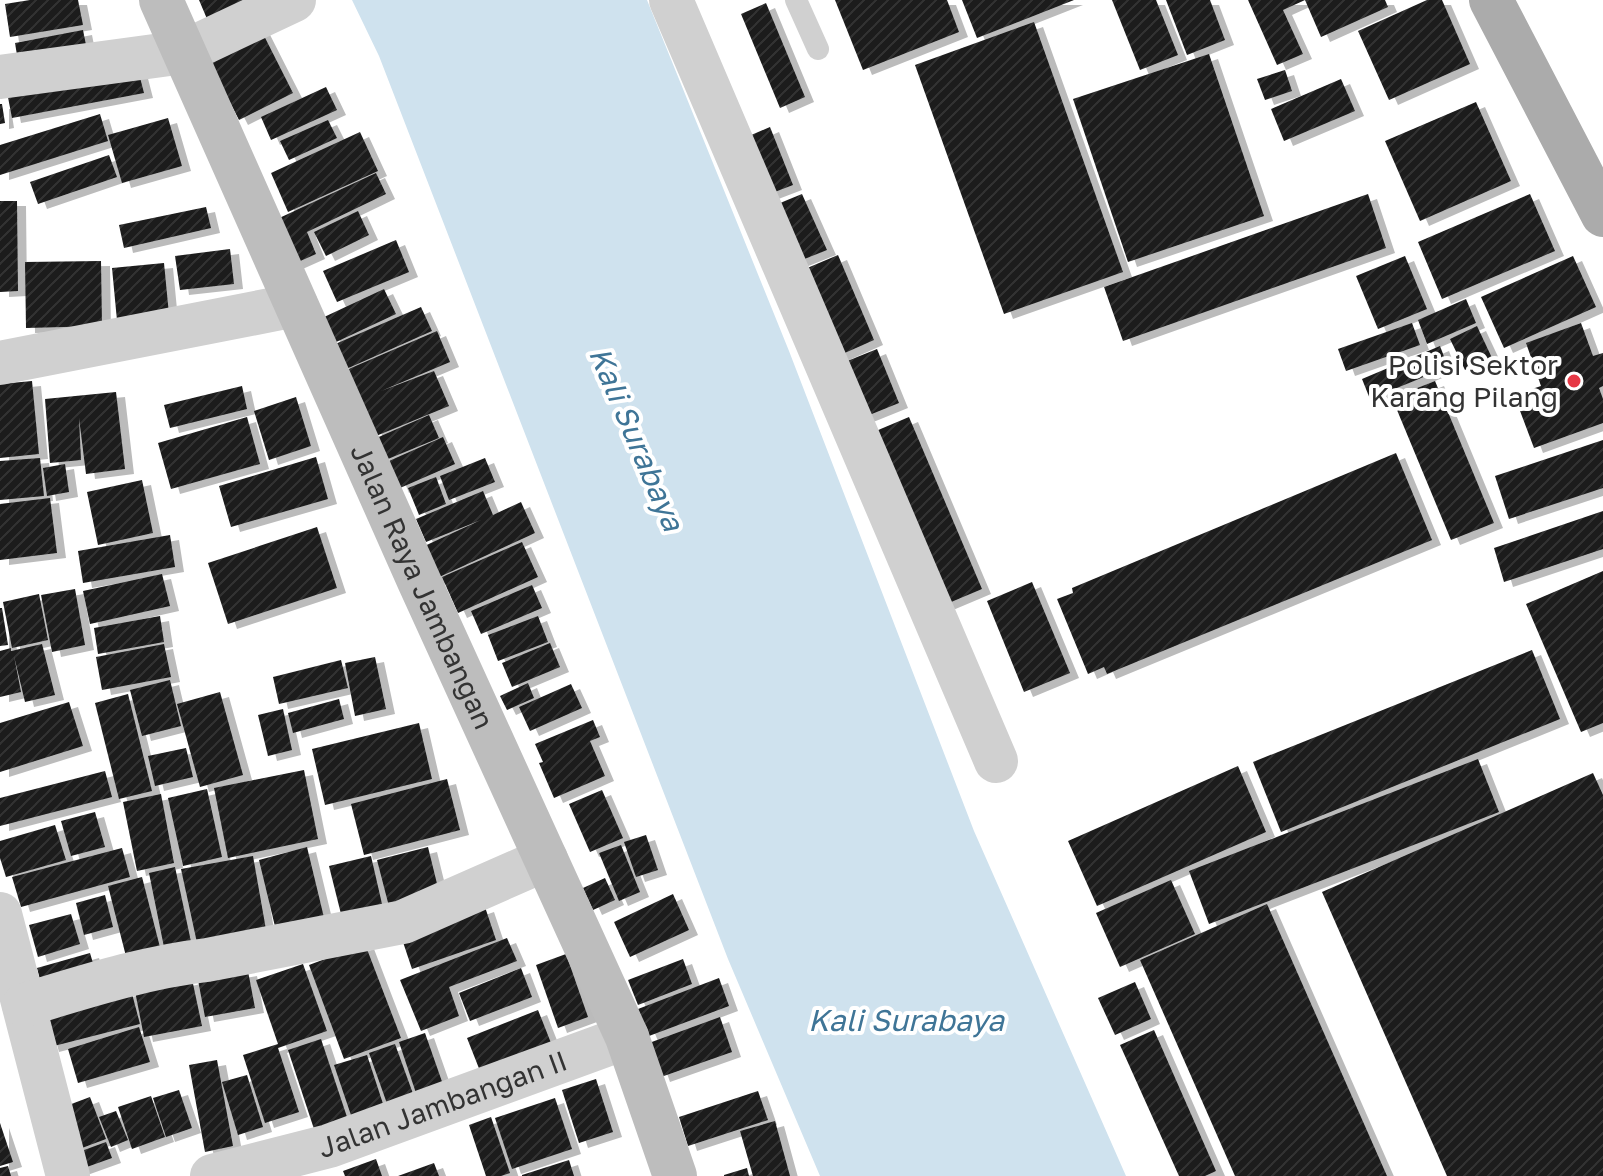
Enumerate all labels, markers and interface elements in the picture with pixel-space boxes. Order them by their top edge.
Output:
water label: Kali Surabaya [582,341,692,537]
place label: Polisi Sektor Karang Pilang [1370,348,1558,413]
marker: Polisi Sektor Karang Pilang [1565,372,1583,390]
street label: Jalan Raya Jambangan [344,439,501,734]
water label: Kali Surabaya [808,1002,1005,1038]
street label: Jalan Jambangan II [315,1043,571,1164]

